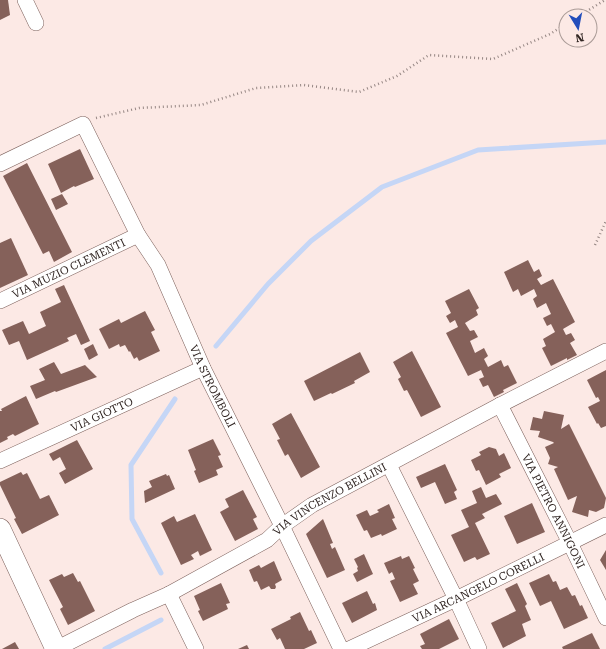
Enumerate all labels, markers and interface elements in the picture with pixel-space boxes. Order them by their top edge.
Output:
north arrow [558,8,598,48]
text: N [574,30,585,45]
street label: VIA MUZIO CLEMENTI [10,236,127,301]
street label: VIA STROMBOLI [187,343,238,430]
street label: VIA GIOTTO [69,394,135,434]
street label: VIA PIETRO ANNIGONI [519,452,588,571]
street label: VIA VINCENZO BELLINI [270,460,389,538]
street label: VIA ARCANGELO CORELLI [410,550,546,625]

